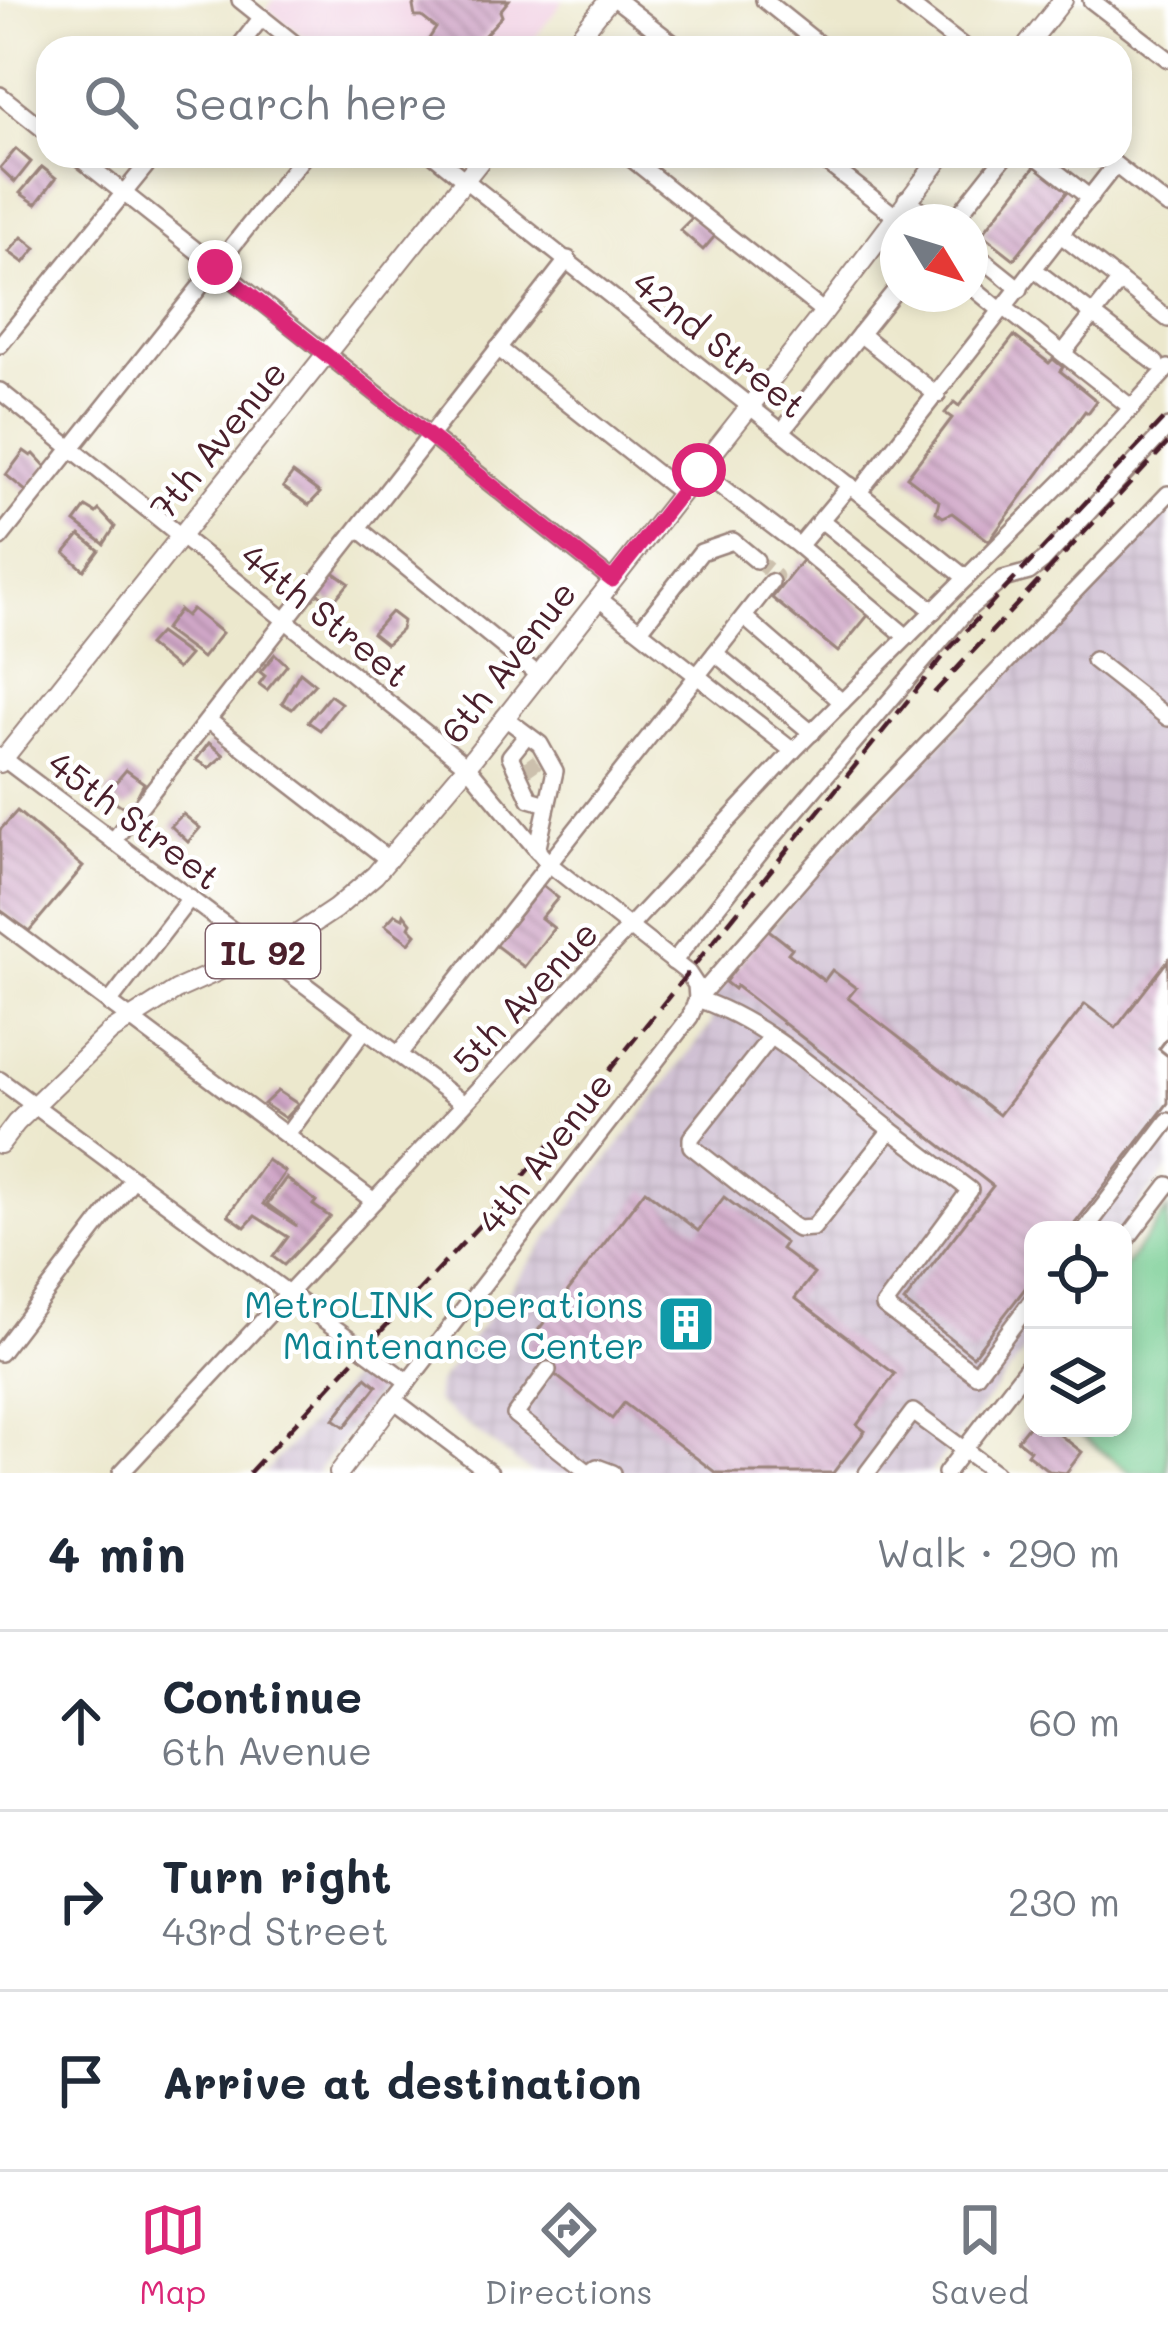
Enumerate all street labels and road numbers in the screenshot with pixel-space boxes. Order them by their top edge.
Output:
street label: 42nd Street [624,259,816,427]
street label: 7th Avenue [138,350,296,528]
street label: 44th Street [232,531,420,697]
street label: 6th Avenue [429,570,585,752]
street label: 45th Street [39,739,231,899]
street label: 5th Avenue [441,909,607,1083]
road number: IL 92 [206,924,320,978]
street label: 4th Avenue [466,1061,622,1243]

